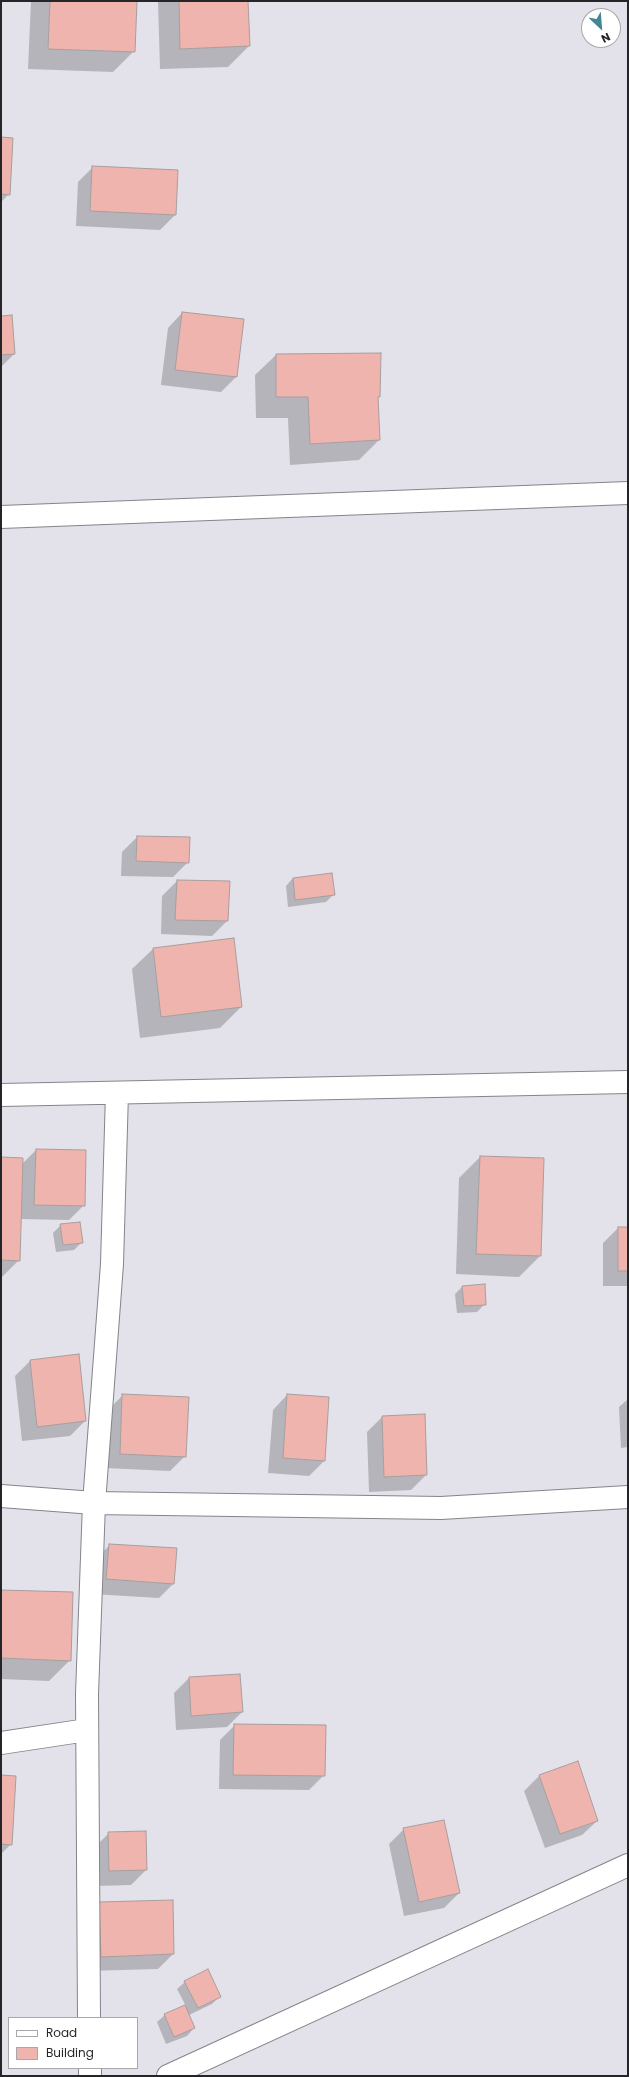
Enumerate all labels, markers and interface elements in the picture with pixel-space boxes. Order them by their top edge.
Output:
north arrow [581,8,621,48]
text: N [599,29,613,47]
legend [8,2017,138,2069]
text: Road [46,2024,77,2041]
text: Building [46,2044,94,2061]

